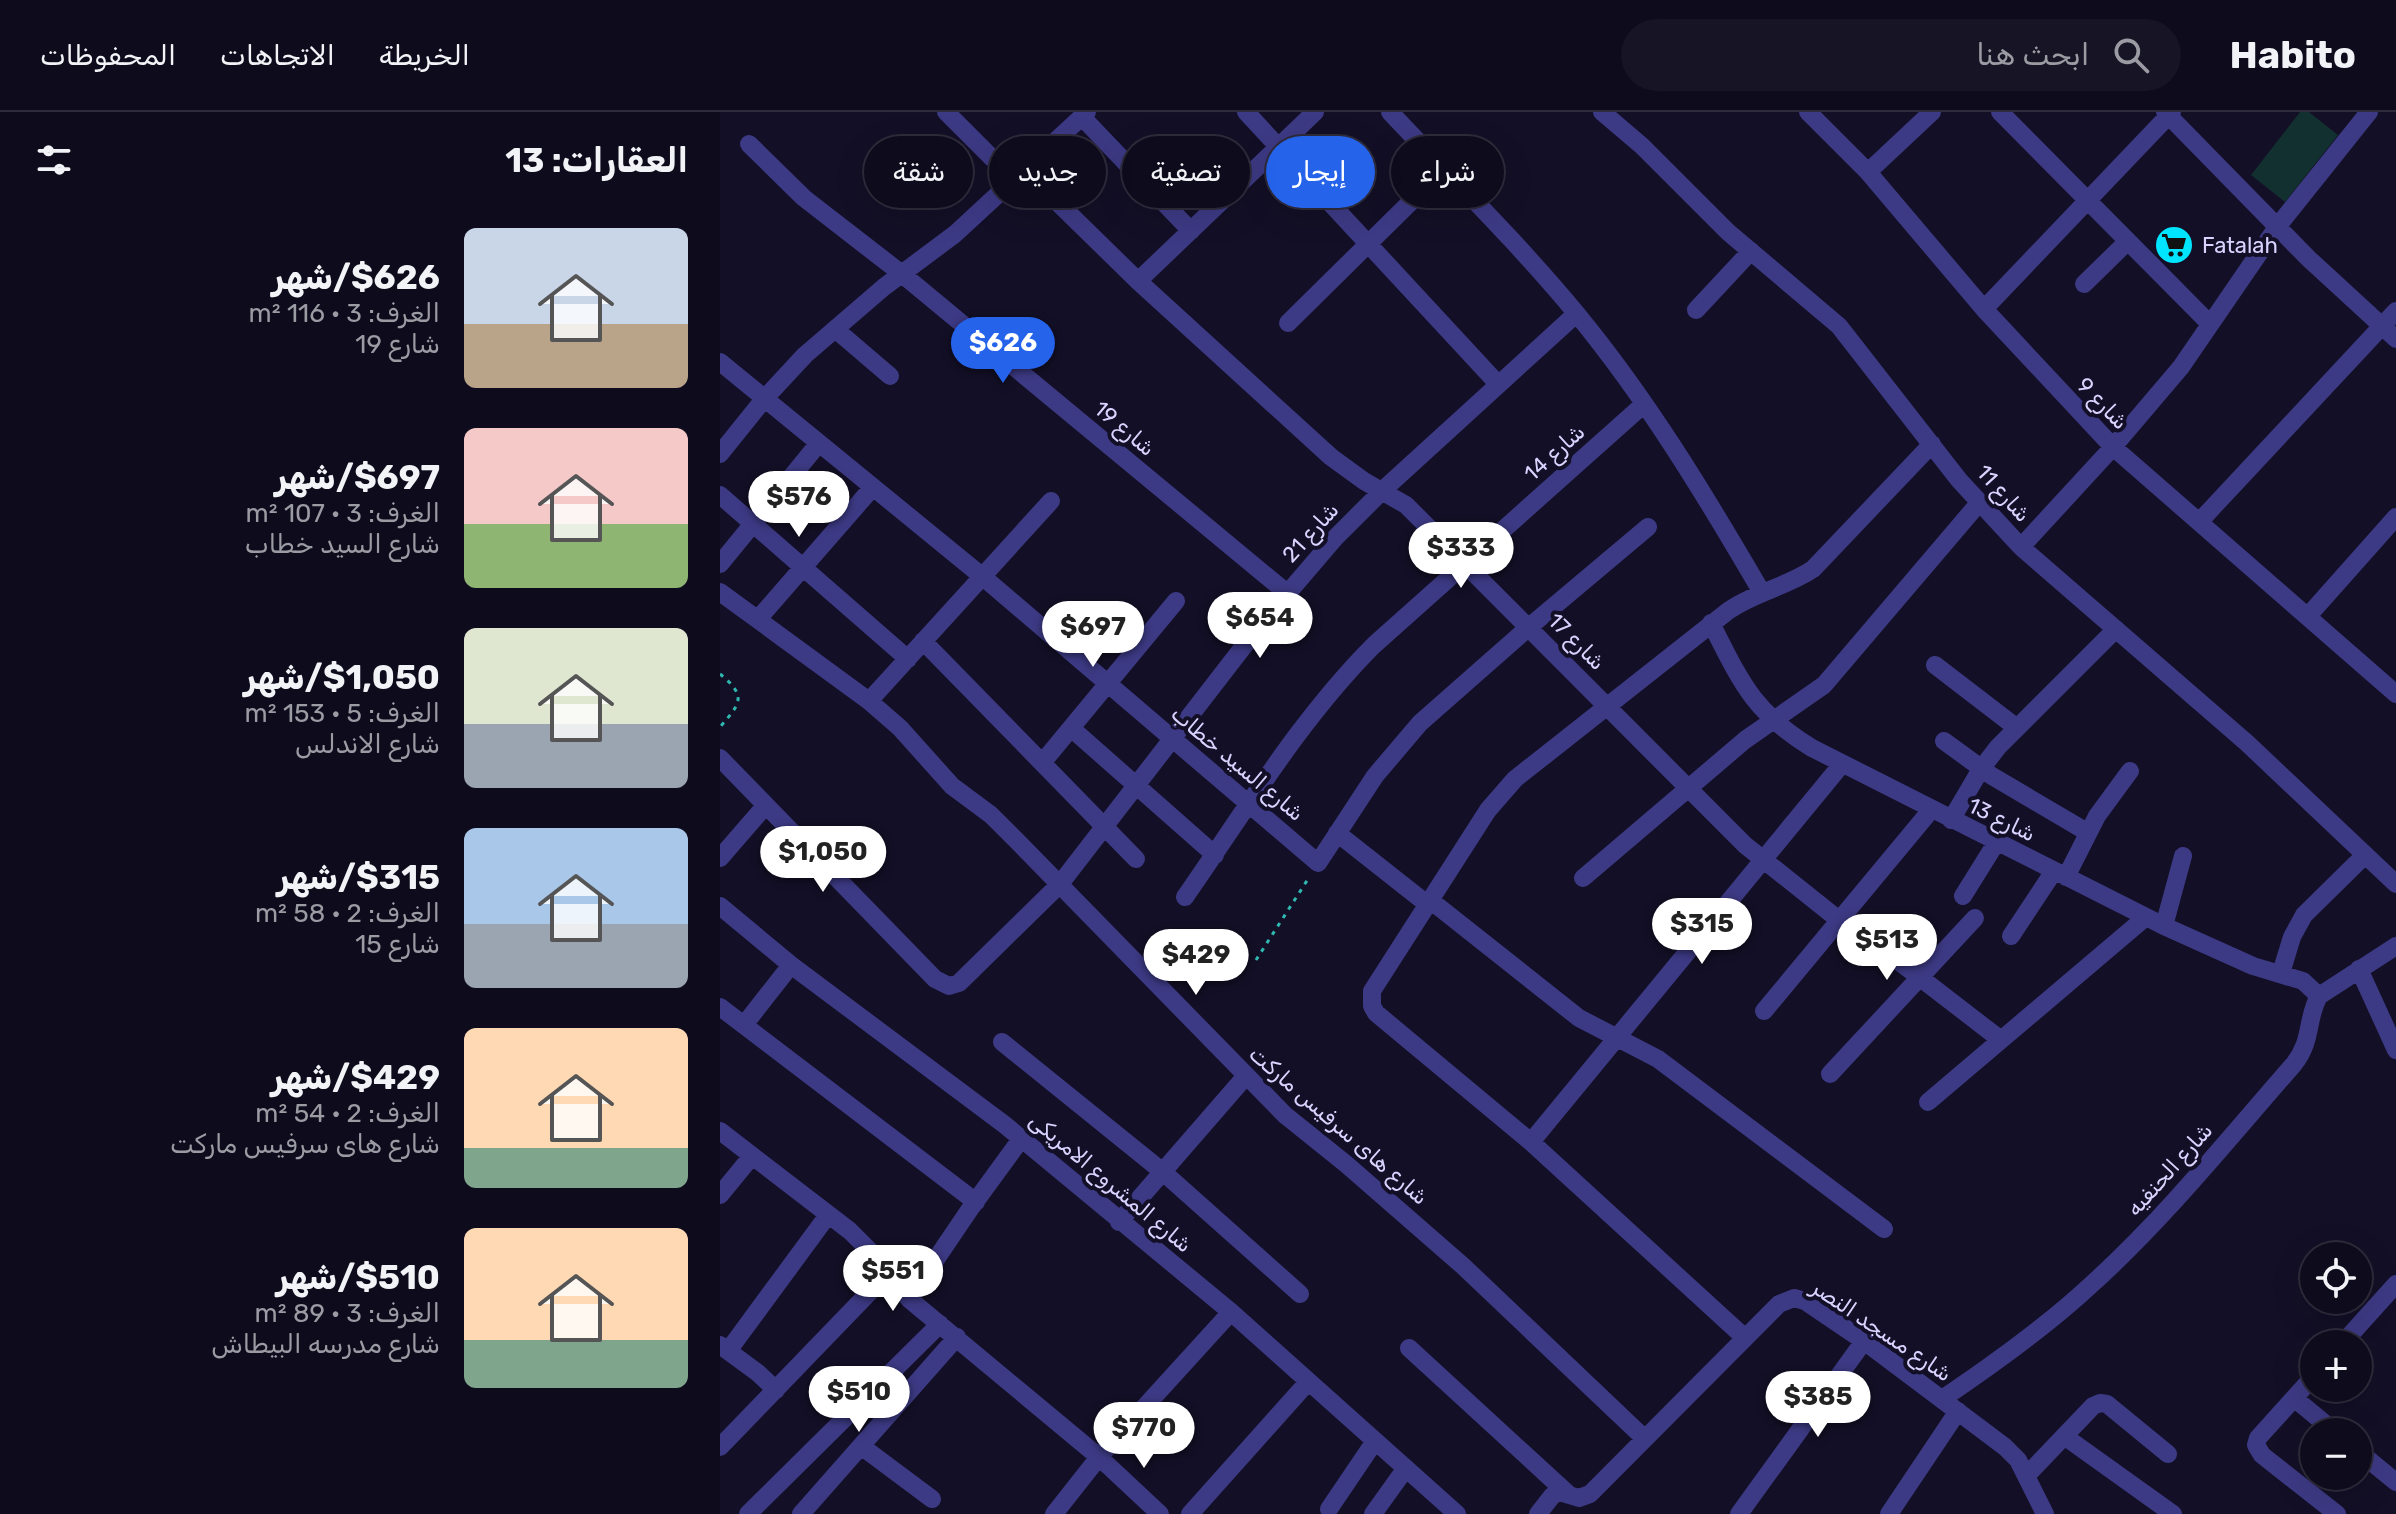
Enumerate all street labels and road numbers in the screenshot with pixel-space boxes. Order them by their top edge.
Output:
street label: شارع 9 [2070,372,2134,437]
street label: شارع 19 [1087,395,1161,463]
street label: شارع 14 [1518,418,1592,488]
street label: شارع 11 [1969,459,2036,529]
street label: شارع 21 [1276,497,1346,569]
street label: شارع 17 [1541,607,1611,677]
street label: شارع السيد خطاب [1164,700,1310,828]
street label: شارع 13 [1963,792,2040,849]
street label: شارع هاى سرفيس ماركت [1242,1040,1434,1212]
street label: شارع المشروع الامريكى [1022,1106,1198,1260]
street label: شارع الحنفيه [2121,1117,2220,1223]
street label: شارع مسجد النصر [1804,1272,1957,1389]

